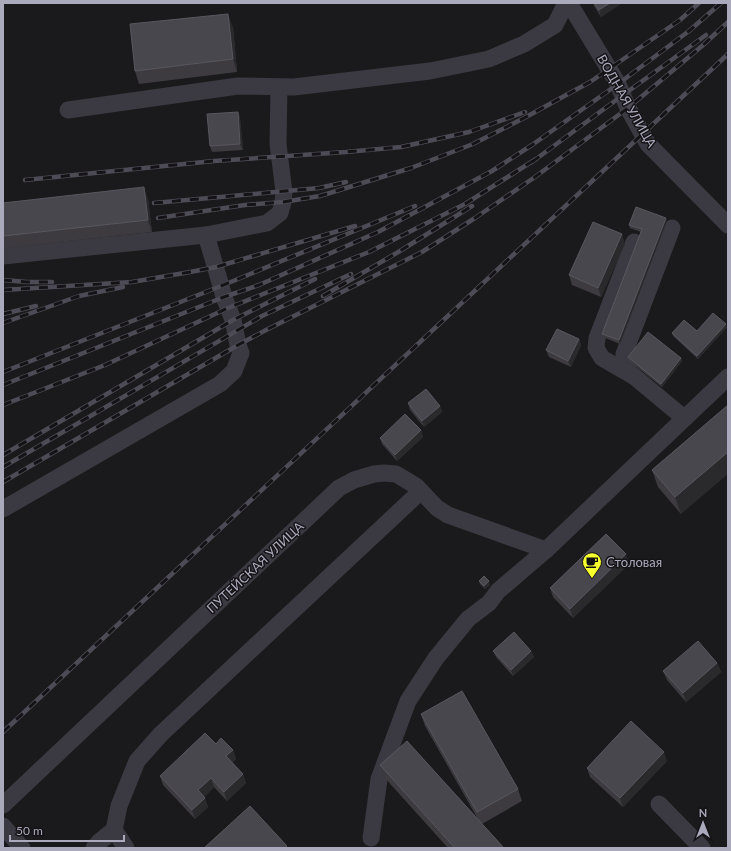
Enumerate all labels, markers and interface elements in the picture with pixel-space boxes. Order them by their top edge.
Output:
street label: ВОДНАЯ УЛИЦА [594,52,660,151]
street label: ПУТЕЙСКАЯ УЛИЦА [203,518,307,616]
cafe icon: Столовая [581,551,603,579]
place label: Столовая [606,554,662,570]
north arrow [683,803,723,843]
text: N [699,806,707,819]
scale bar [10,817,124,843]
text: 50 m [16,823,43,838]

